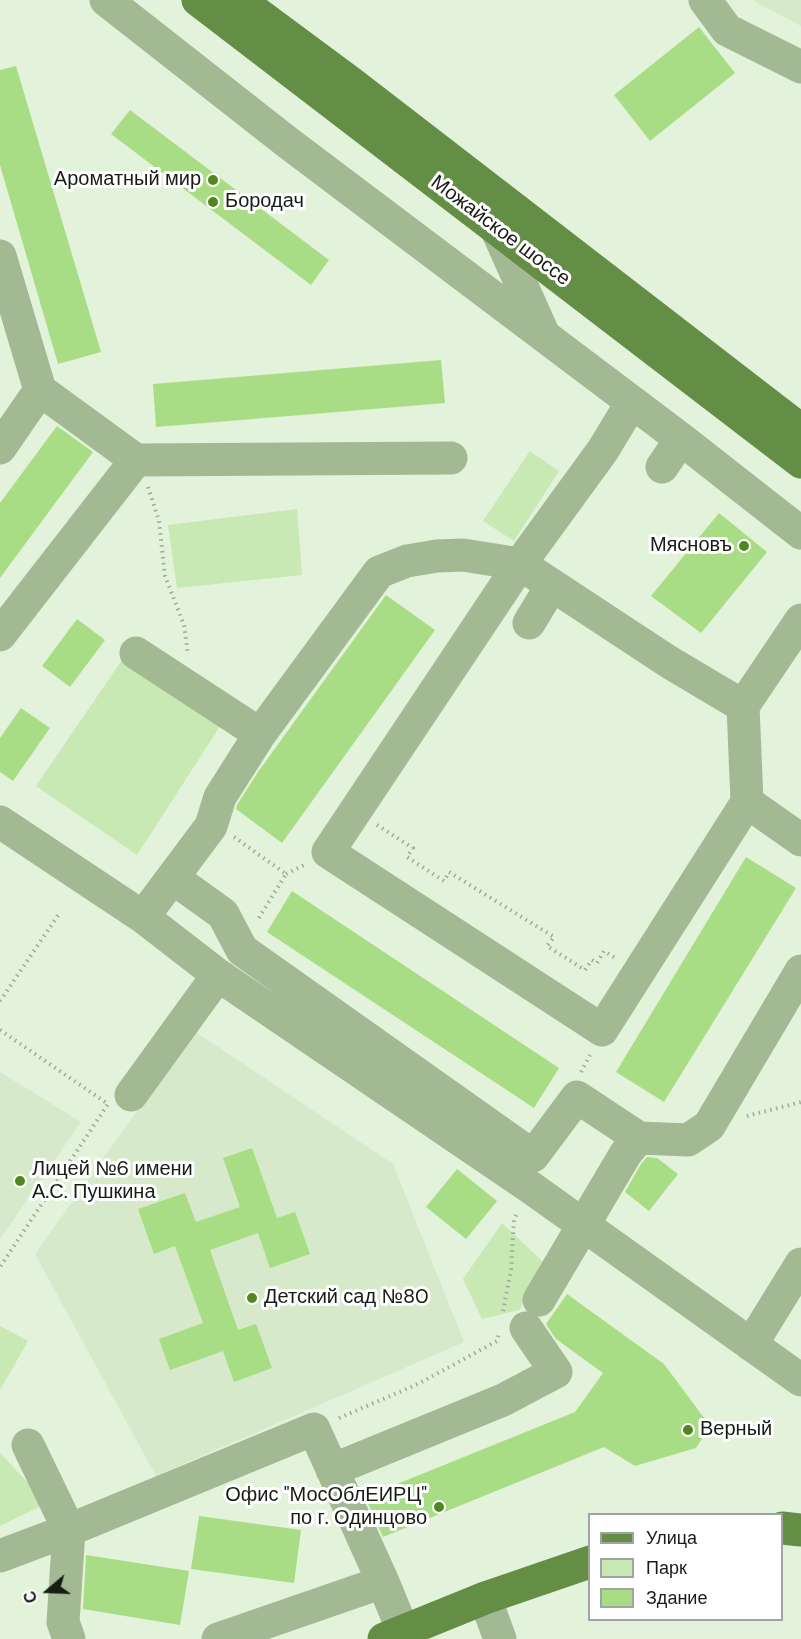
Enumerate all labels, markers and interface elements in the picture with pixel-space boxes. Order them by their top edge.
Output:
place label: Ароматный мир [54,168,201,192]
street label: Можайское шоссе [426,171,574,291]
marker: Ароматный мир [206,173,220,187]
place label: Бородач [225,190,304,214]
marker: Бородач [206,195,220,209]
place label: Мясновъ [650,534,732,558]
marker: Мясновъ [737,539,751,553]
place label: Лицей №6 имени А.С. Пушкина [32,1158,193,1205]
marker: Лицей №6 имени А.С. Пушкина [13,1174,27,1188]
place label: Детский сад №80 [264,1286,429,1310]
marker: Детский сад №80 [245,1291,259,1305]
place label: Верный [700,1418,772,1442]
marker: Верный [681,1423,695,1437]
place label: Офис "МосОблЕИРЦ" по г. Одинцово [225,1484,427,1531]
marker: Офис "МосОблЕИРЦ" по г. Одинцово [432,1500,446,1514]
legend [588,1513,783,1621]
text: Улица [646,1526,697,1550]
text: Парк [646,1556,687,1580]
north arrow [18,1561,78,1621]
text: Здание [646,1586,707,1610]
text: С [19,1588,42,1606]

